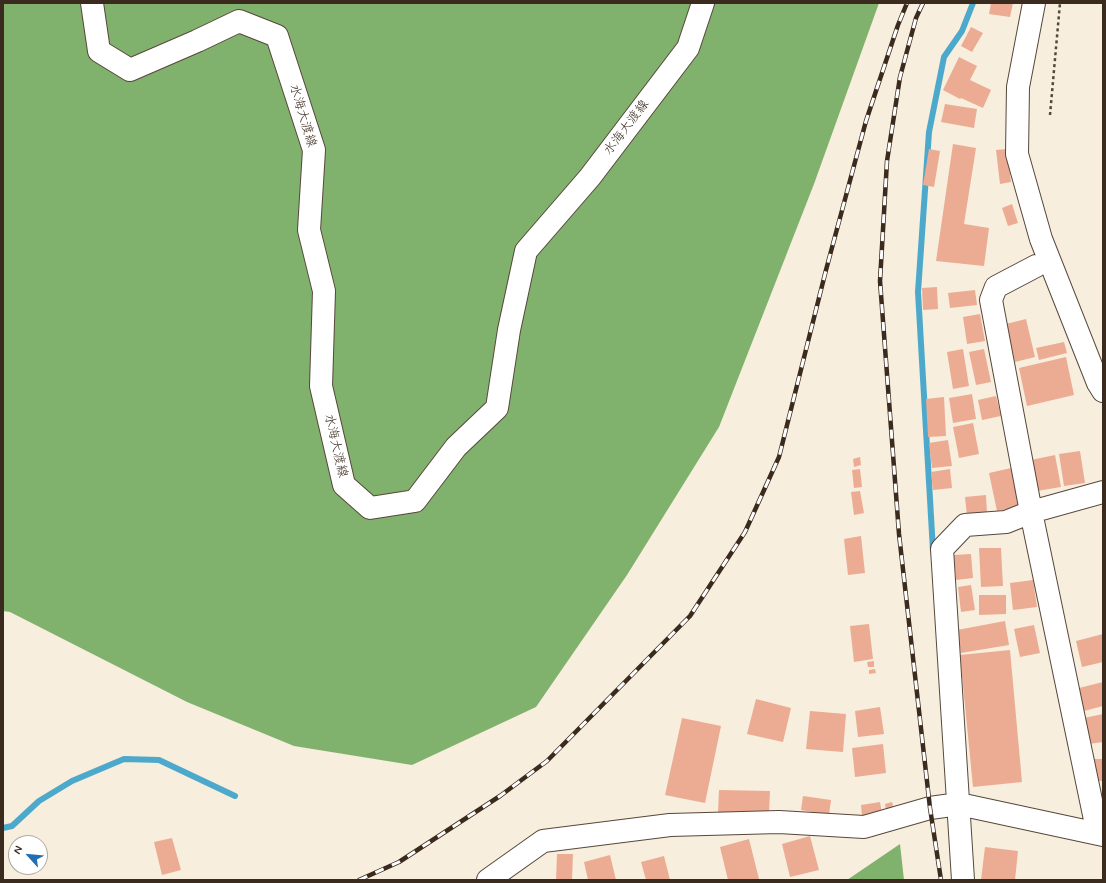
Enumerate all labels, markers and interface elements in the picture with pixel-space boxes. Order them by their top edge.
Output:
street label: 水海大渡線 [285,83,319,149]
street label: 水海大渡線 [601,97,653,159]
street label: 水海大渡線 [320,413,350,479]
north arrow [8,835,48,875]
text: N [10,844,26,856]

